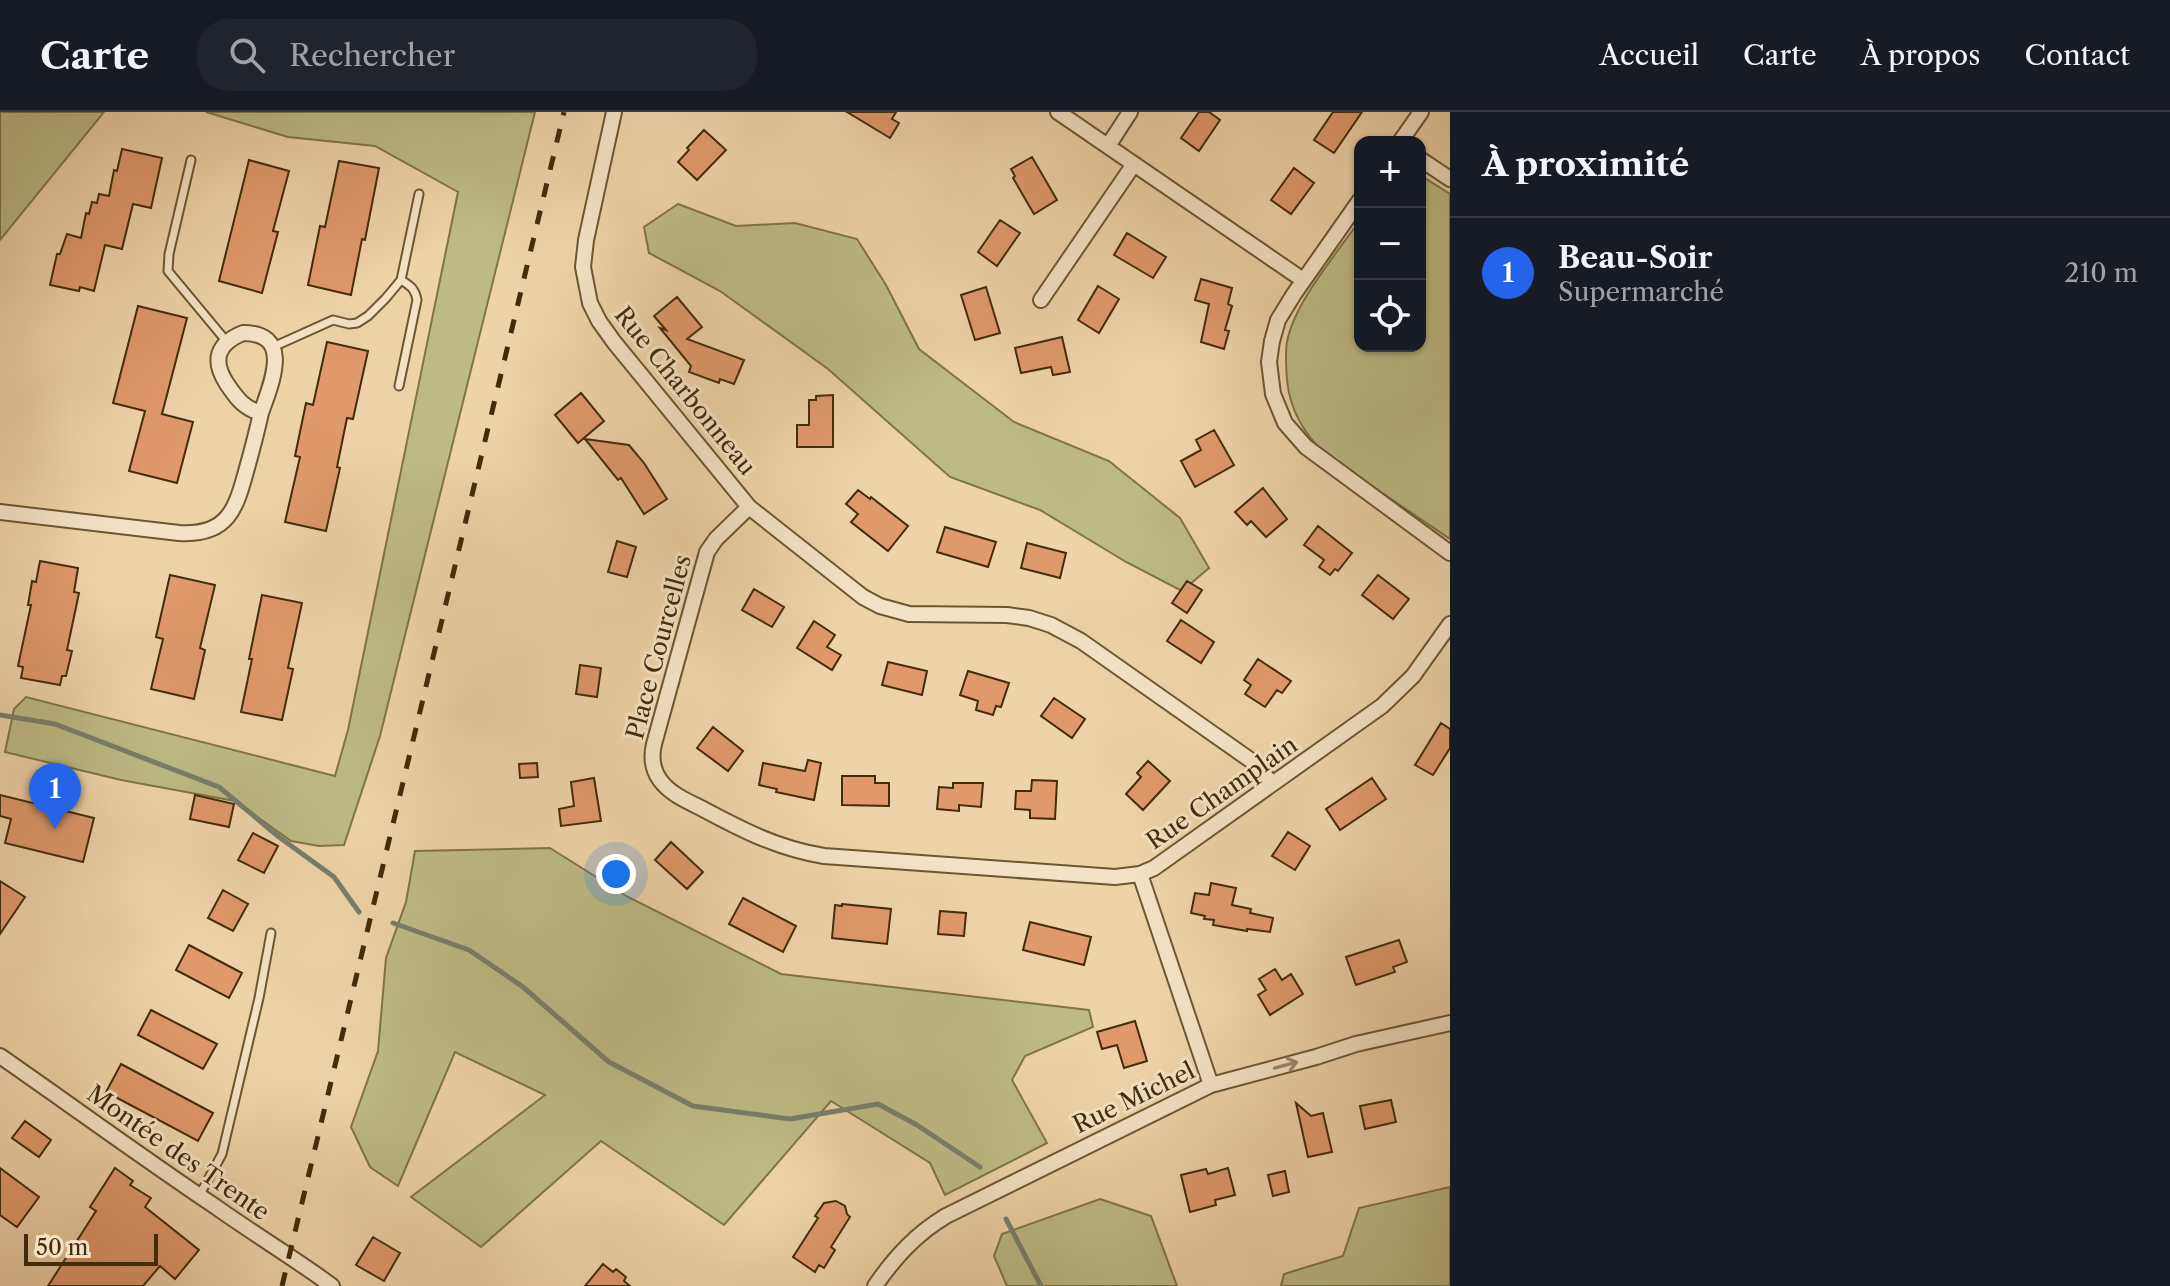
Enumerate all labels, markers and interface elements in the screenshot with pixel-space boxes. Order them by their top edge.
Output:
search box [197,19,757,91]
text: Carte [40,32,149,79]
icon: search [225,33,269,77]
text: Rechercher [289,37,455,74]
text: Accueil [1600,38,1699,72]
text: Carte [1743,38,1817,72]
text: À propos [1861,38,1980,72]
text: Contact [2024,38,2130,72]
map controls [1354,136,1426,352]
button: + [1354,136,1426,208]
text: À proximité [1482,143,1689,185]
button: − [1354,208,1426,280]
text: Beau-Soir [1558,239,1712,276]
text: 1 [1502,257,1514,289]
text: 210 m [2065,257,2138,289]
text: Supermarché [1558,276,1724,308]
button: locate [1354,280,1426,352]
street label: Rue Charbonneau [608,301,762,481]
street label: Place Courcelles [620,551,697,742]
street label: Rue Champlain [1141,730,1303,855]
pin: 1 [29,763,81,829]
your location [596,854,636,894]
street label: Rue Michel [1068,1056,1199,1139]
one-way arrow [1273,1057,1299,1072]
street label: Montée des Trente [81,1079,275,1226]
scale bar [24,1230,158,1266]
text: 50 m [36,1234,88,1261]

